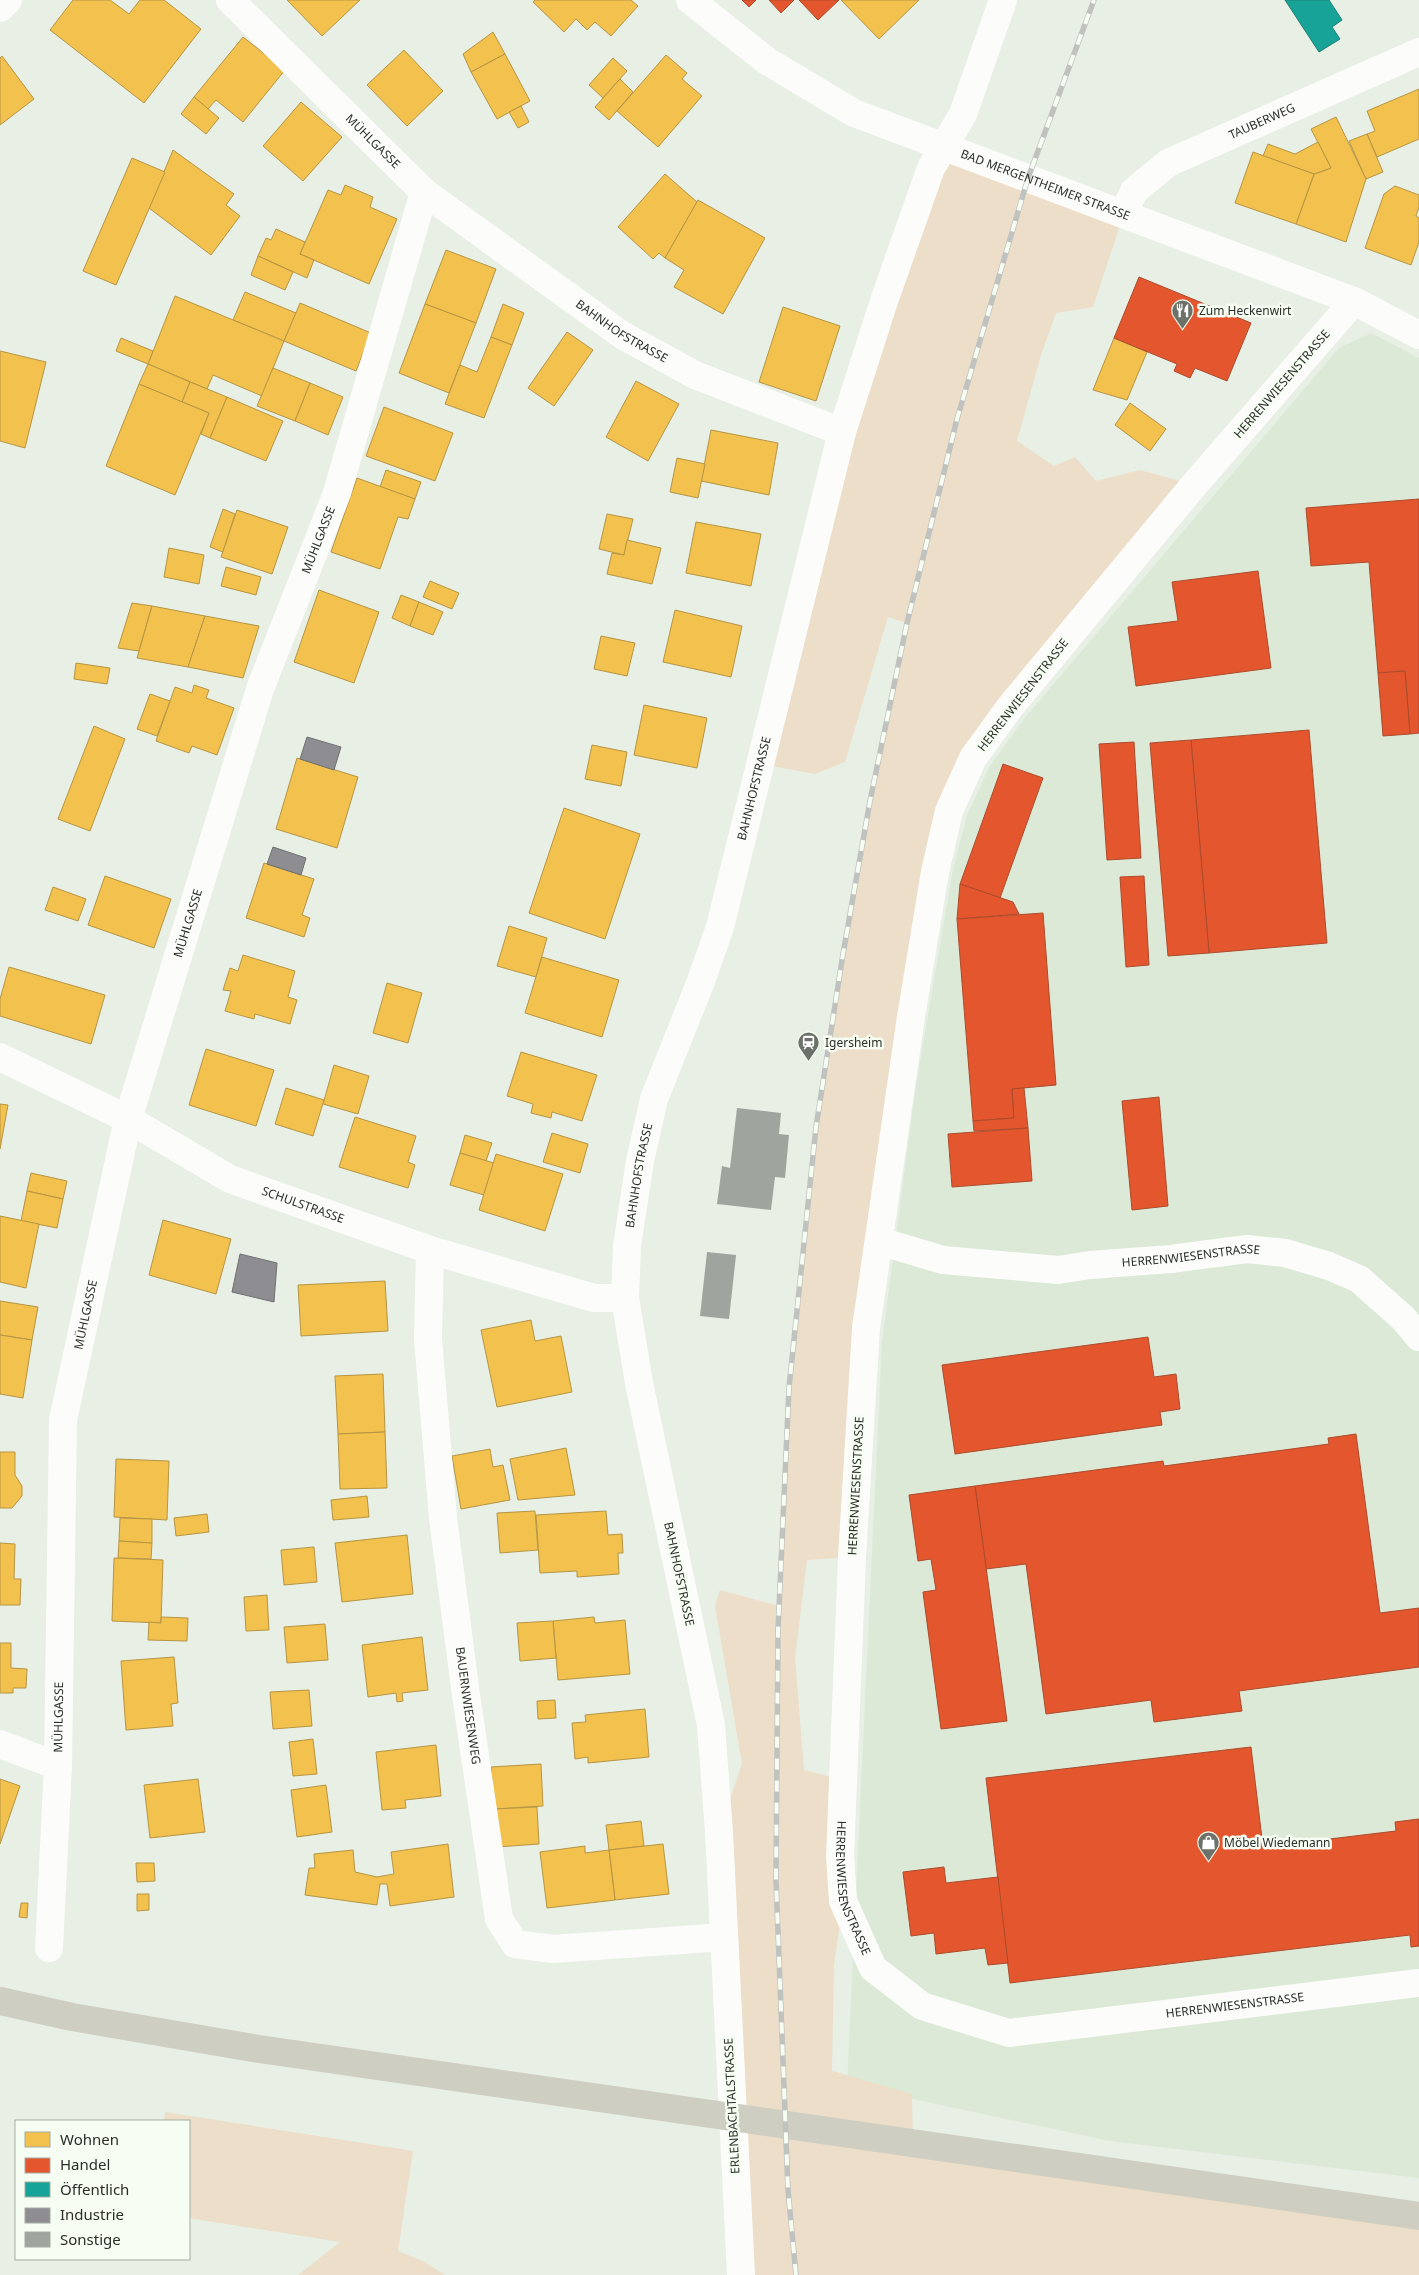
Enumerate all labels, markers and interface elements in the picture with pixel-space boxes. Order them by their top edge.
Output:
street label: TAUBERWEG [1226,99,1298,143]
street label: MÜHLGASSE [342,110,404,172]
street label: BAD MERGENTHEIMER STRASSE [958,145,1133,224]
street label: BAHNHOFSTRASSE [572,295,671,367]
restaurant icon: Zum Heckenwirt [1171,299,1195,330]
place label: Zum Heckenwirt [1199,302,1292,319]
street label: HERRENWIESENSTRASSE [1230,326,1334,442]
street label: MÜHLGASSE [297,504,339,576]
street label: HERRENWIESENSTRASSE [973,635,1072,755]
street label: BAHNHOFSTRASSE [733,735,775,842]
street label: MÜHLGASSE [169,887,206,959]
station icon: Igersheim [797,1031,821,1062]
place label: Igersheim [825,1034,882,1051]
street label: BAHNHOFSTRASSE [621,1121,656,1229]
street label: SCHULSTRASSE [260,1182,347,1227]
street label: HERRENWIESENSTRASSE [1121,1240,1261,1271]
street label: MÜHLGASSE [69,1278,101,1351]
street label: HERRENWIESENSTRASSE [843,1416,868,1556]
street label: BAHNHOFSTRASSE [660,1520,699,1628]
street label: BAUERNWIESENWEG [452,1646,485,1766]
street label: MÜHLGASSE [49,1682,67,1753]
street label: HERRENWIESENSTRASSE [832,1820,875,1958]
shop icon: Möbel Wiedemann [1196,1831,1220,1862]
place label: Möbel Wiedemann [1224,1834,1330,1851]
street label: HERRENWIESENSTRASSE [1165,1988,1305,2022]
street label: ERLENBACHTALSTRASSE [719,2038,744,2174]
legend [15,2120,190,2260]
text: Wohnen [60,2129,119,2149]
text: Handel [60,2154,110,2174]
text: Öffentlich [60,2179,129,2199]
text: Industrie [60,2204,124,2224]
text: Sonstige [60,2229,121,2249]

